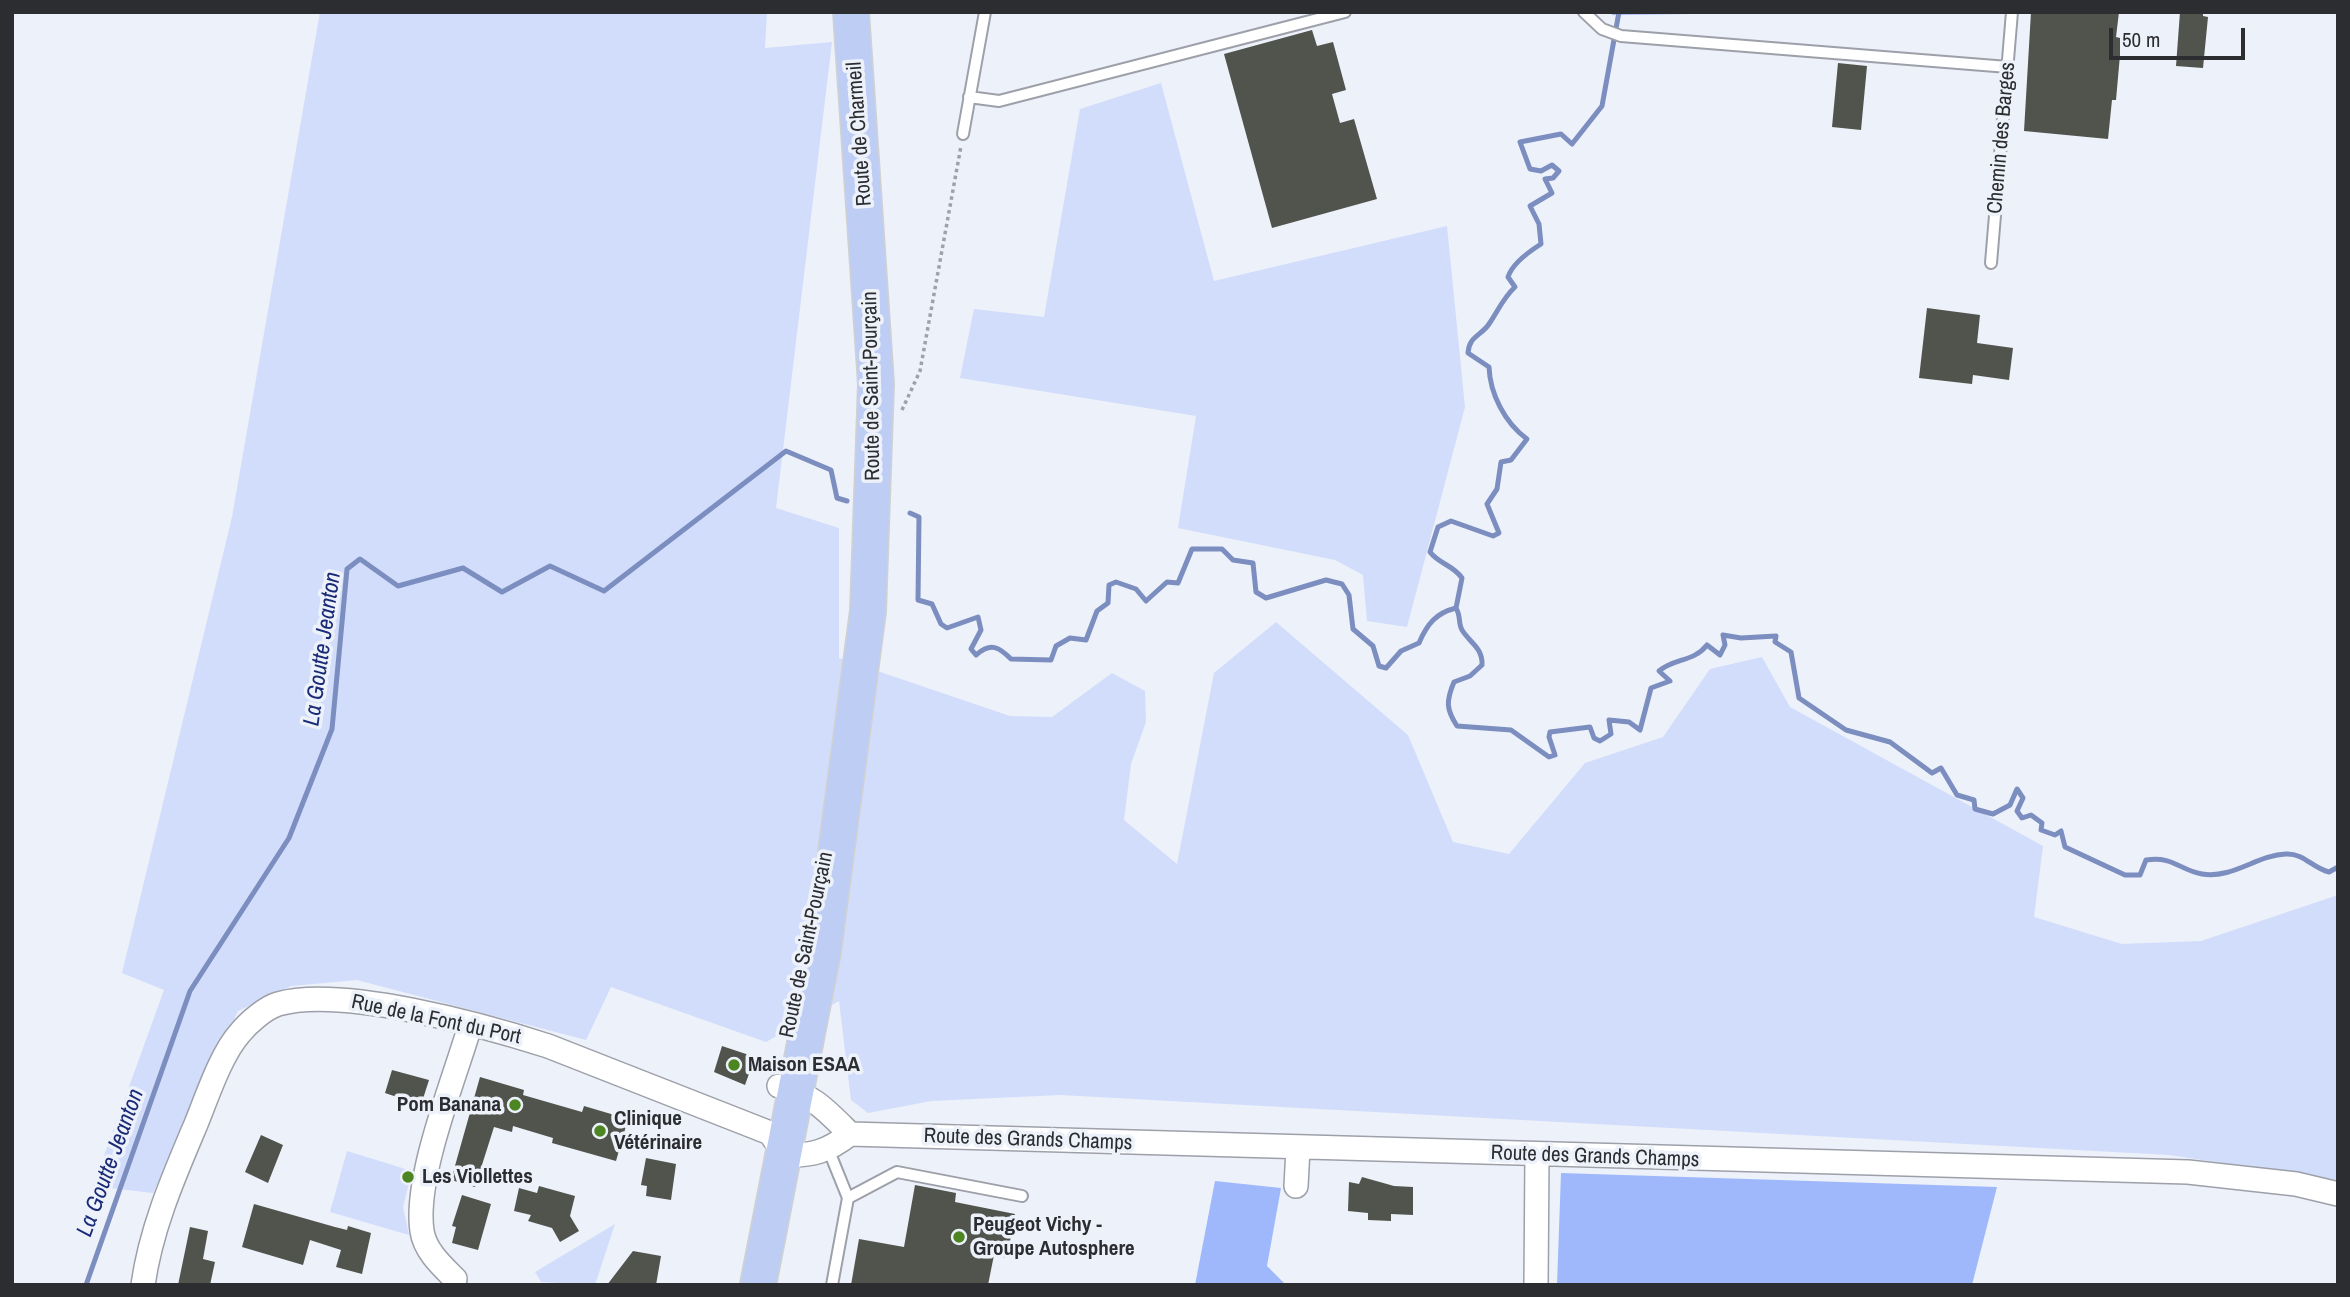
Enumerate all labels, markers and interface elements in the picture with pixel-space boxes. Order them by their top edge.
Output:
scale bar [2112,14,2248,58]
text: 50 m [2122,25,2160,54]
street label: Route de Charmeil [842,61,878,207]
street label: Chemin des Barges [1983,61,2021,215]
street label: Route de Saint-Pourçain [858,291,886,481]
water label: La Goutte Jeanton [299,570,347,728]
street label: Route de Saint-Pourçain [775,850,839,1040]
street label: Rue de la Font du Port [349,990,523,1050]
place label: Maison ESAA [748,1052,860,1078]
marker: Maison ESAA [726,1057,742,1073]
water label: La Goutte Jeanton [71,1085,151,1241]
place label: Pom Banana [397,1092,501,1118]
marker: Pom Banana [507,1097,523,1113]
place label: Clinique Vétérinaire [614,1106,702,1156]
marker: Clinique Vétérinaire [592,1123,608,1139]
street label: Route des Grands Champs [923,1124,1133,1156]
street label: Route des Grands Champs [1490,1141,1700,1173]
place label: Les Viollettes [422,1164,533,1190]
marker: Les Viollettes [400,1169,416,1185]
place label: Peugeot Vichy - Groupe Autosphere [973,1212,1135,1262]
marker: Peugeot Vichy - Groupe Autosphere [951,1229,967,1245]

